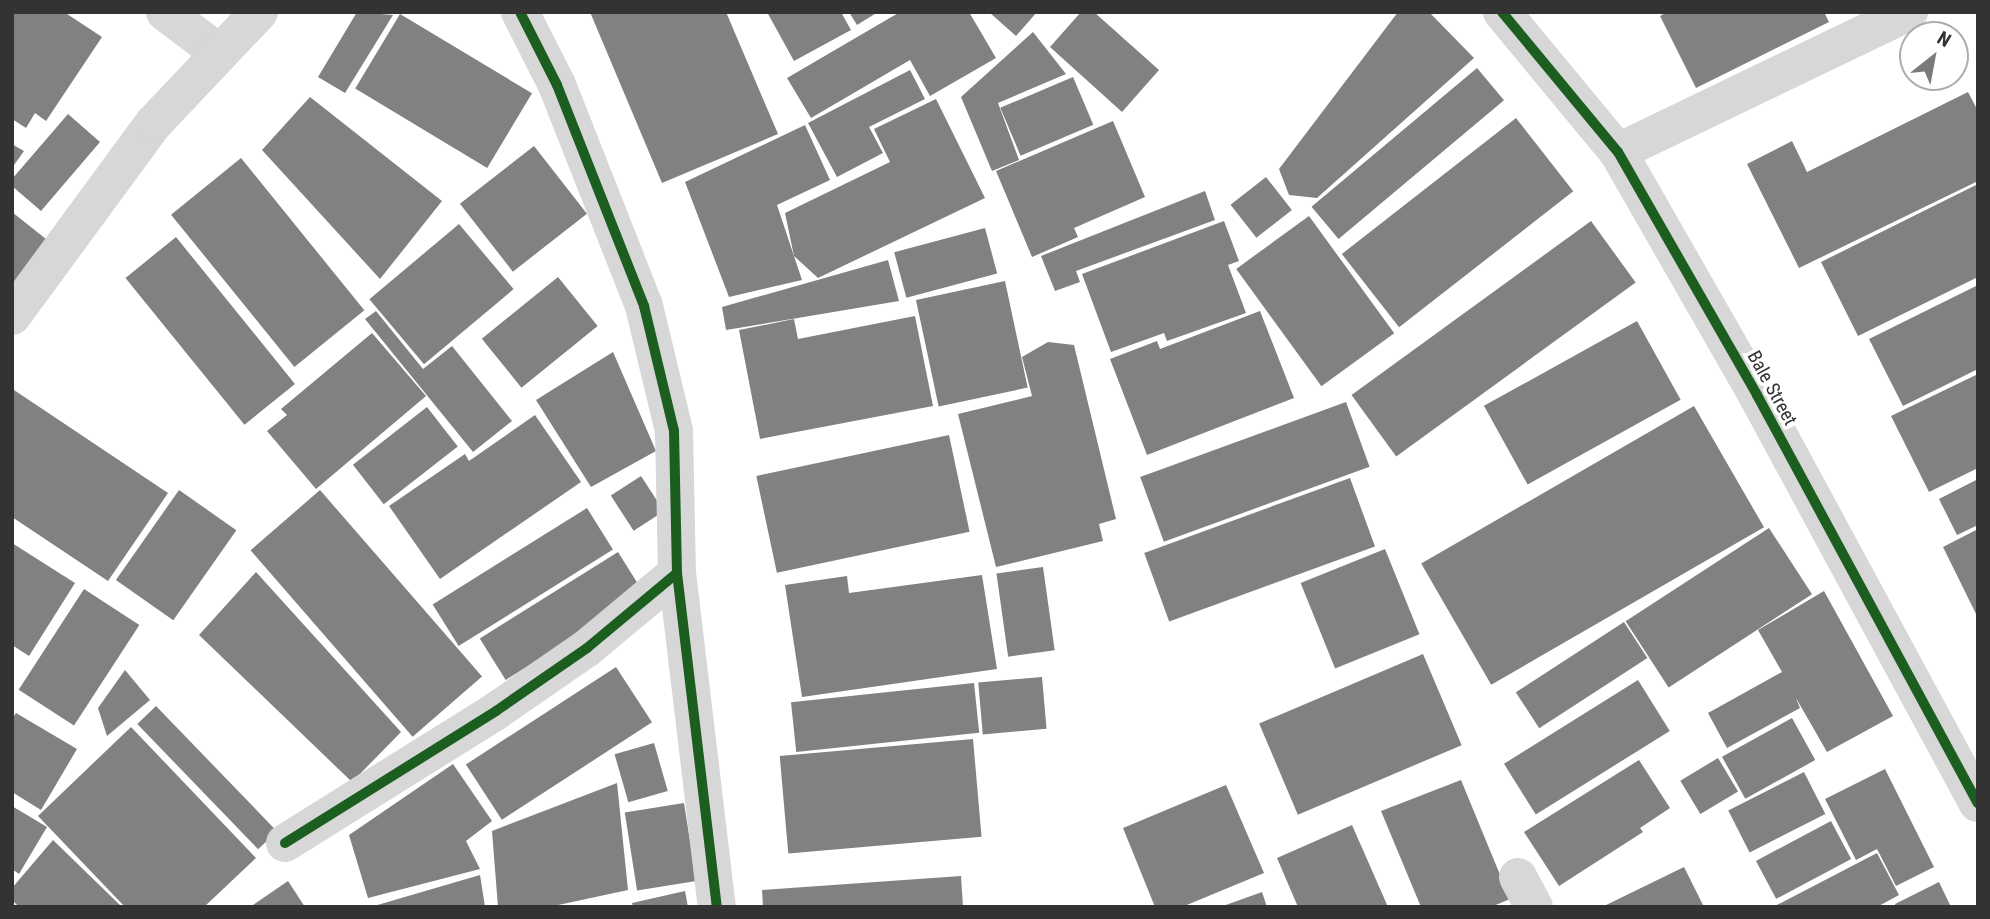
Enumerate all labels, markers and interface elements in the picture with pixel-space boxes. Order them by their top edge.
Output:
north arrow [1899,21,1969,91]
text: N [1933,26,1955,52]
street label: Bale Street [1742,347,1802,429]

